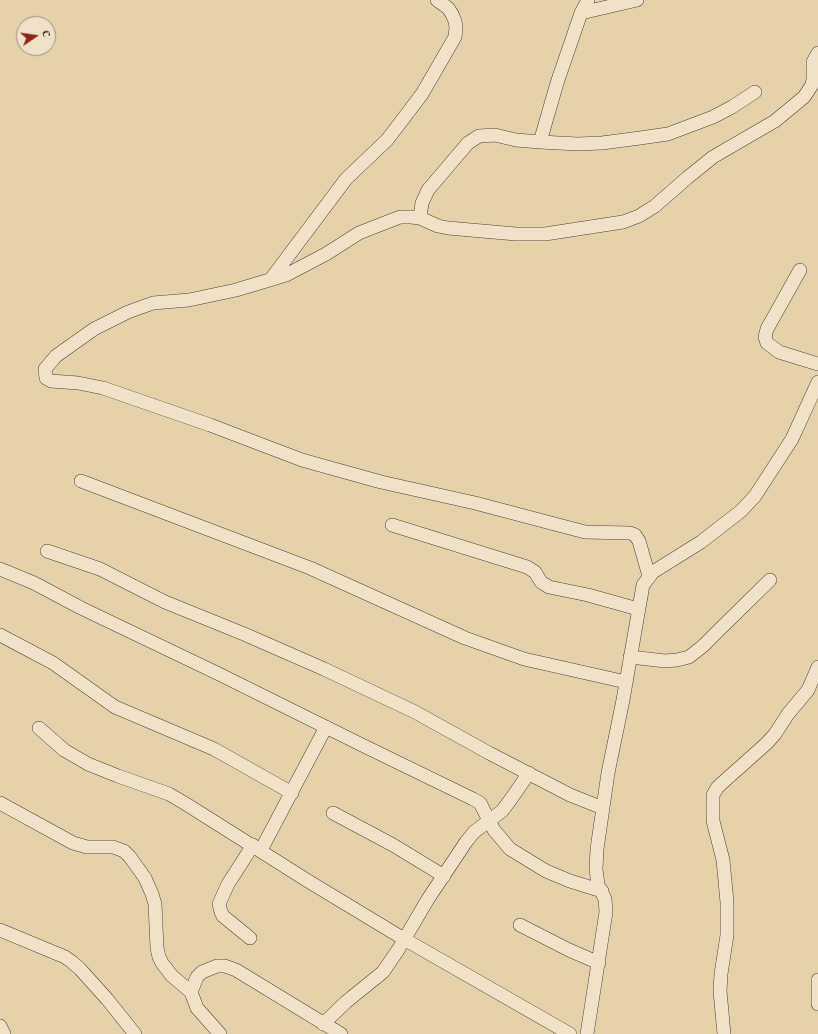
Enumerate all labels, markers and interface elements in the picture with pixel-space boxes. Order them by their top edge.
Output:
north arrow [16,16,56,56]
text: С [38,29,55,38]

